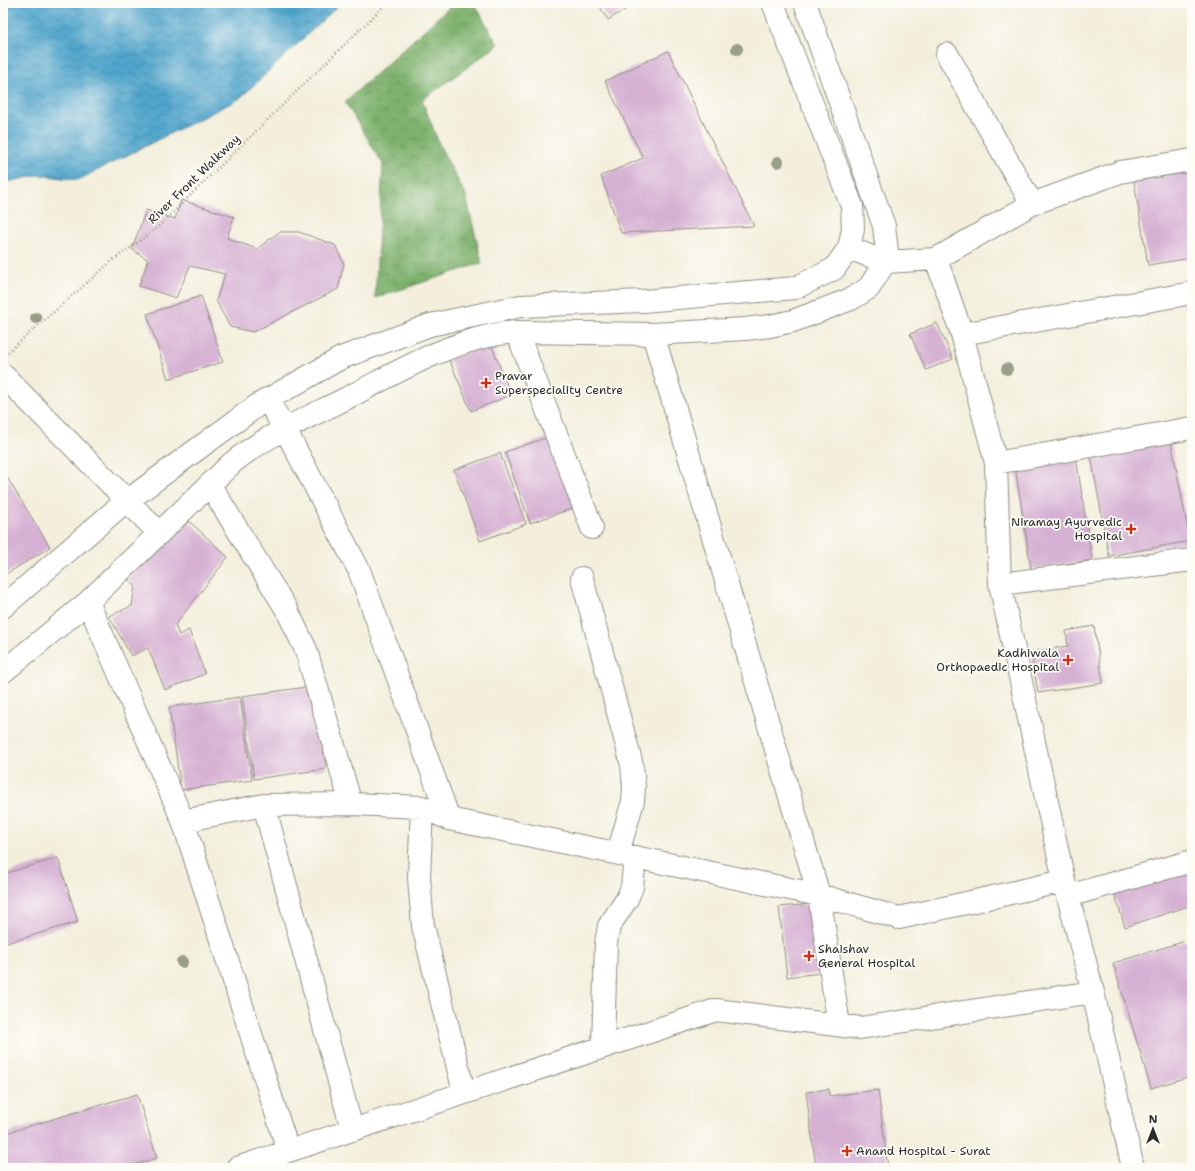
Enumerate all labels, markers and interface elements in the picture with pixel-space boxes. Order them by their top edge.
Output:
street label: River Front Walkway [144,131,244,227]
place label: Pravar Superspeciality Centre [495,368,623,398]
marker: Pravar Superspeciality Centre [480,377,492,389]
place label: Niramay Ayurvedic Hospital [1011,514,1122,544]
marker: Niramay Ayurvedic Hospital [1125,523,1137,535]
place label: Kadhiwala Orthopaedic Hospital [936,645,1060,675]
marker: Kadhiwala Orthopaedic Hospital [1062,654,1074,666]
place label: Shaishav General Hospital [818,941,915,971]
marker: Shaishav General Hospital [803,950,815,962]
north arrow [1133,1109,1173,1149]
text: N [1149,1112,1158,1127]
place label: Anand Hospital - Surat [856,1143,991,1159]
marker: Anand Hospital - Surat [841,1145,853,1157]

